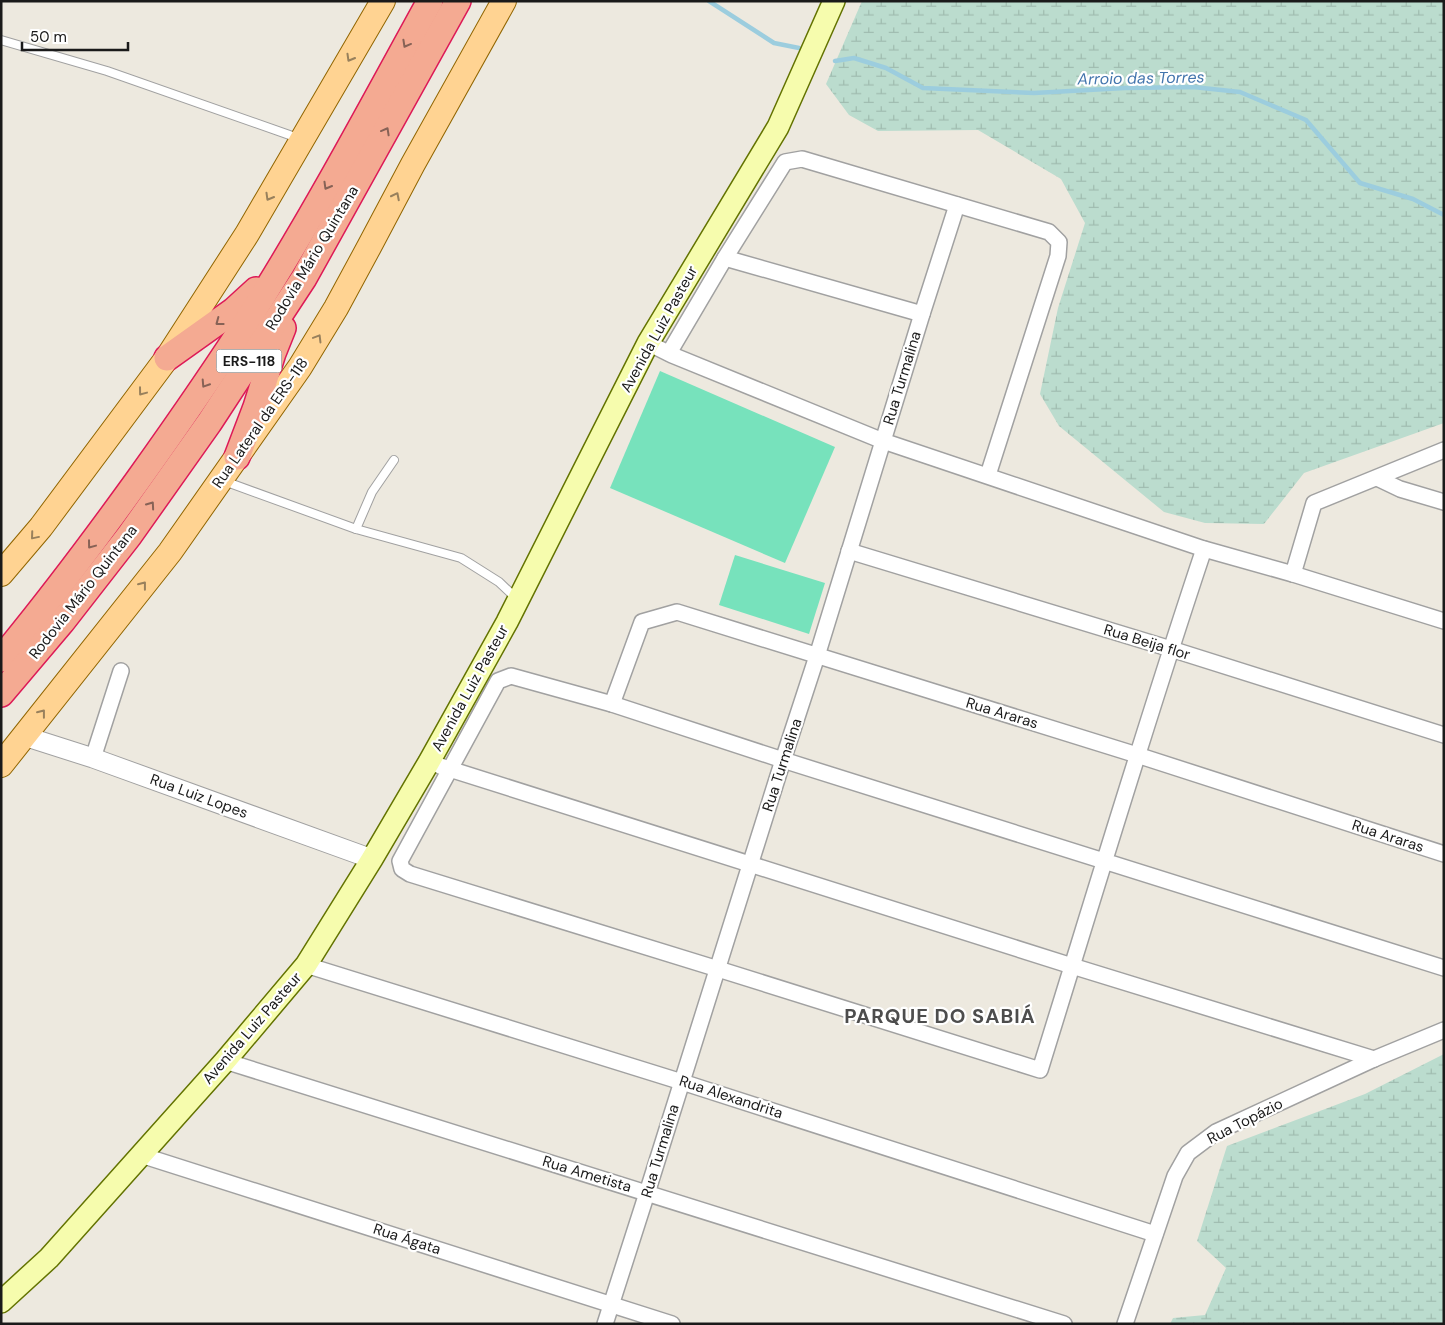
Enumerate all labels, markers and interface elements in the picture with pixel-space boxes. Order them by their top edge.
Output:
scale bar [22,20,129,52]
text: 50 m [30,27,67,47]
one-way arrow [402,39,412,48]
one-way arrow [346,53,356,62]
water label: Arroio das Torres [1076,66,1205,90]
one-way arrow [380,127,390,136]
one-way arrow [324,181,334,190]
street label: Rodovia Mário Quintana [261,182,363,334]
one-way arrow [265,192,275,201]
one-way arrow [390,192,400,201]
street label: Avenida Luiz Pasteur [616,262,702,396]
one-way arrow [215,316,225,325]
street label: Rua Turmalina [878,329,926,427]
one-way arrow [311,335,321,344]
road number: ERS-118 [216,350,282,372]
street label: Rua Lateral da ERS-118 [207,354,313,492]
one-way arrow [202,379,212,388]
one-way arrow [139,386,148,396]
one-way arrow [145,501,154,511]
street label: Rodovia Mário Quintana [24,521,142,663]
one-way arrow [31,530,40,539]
one-way arrow [88,539,97,549]
one-way arrow [138,582,146,591]
street label: Rua Beija flor [1101,619,1193,665]
street label: Avenida Luiz Pasteur [427,621,513,755]
street label: Rua Araras [963,693,1041,733]
one-way arrow [37,710,45,719]
street label: Rua Turmalina [758,716,806,814]
street label: Rua Luiz Lopes [147,769,251,823]
street label: Rua Araras [1349,815,1427,857]
street label: Avenida Luiz Pasteur [198,968,306,1088]
district label: PARQUE DO SABIÁ [844,1003,1036,1029]
street label: Rua Alexandrita [677,1071,785,1123]
street label: Rua Topázio [1204,1093,1286,1149]
street label: Rua Turmalina [636,1102,684,1200]
street label: Rua Ametista [540,1151,634,1197]
street label: Rua Ágata [371,1219,443,1259]

